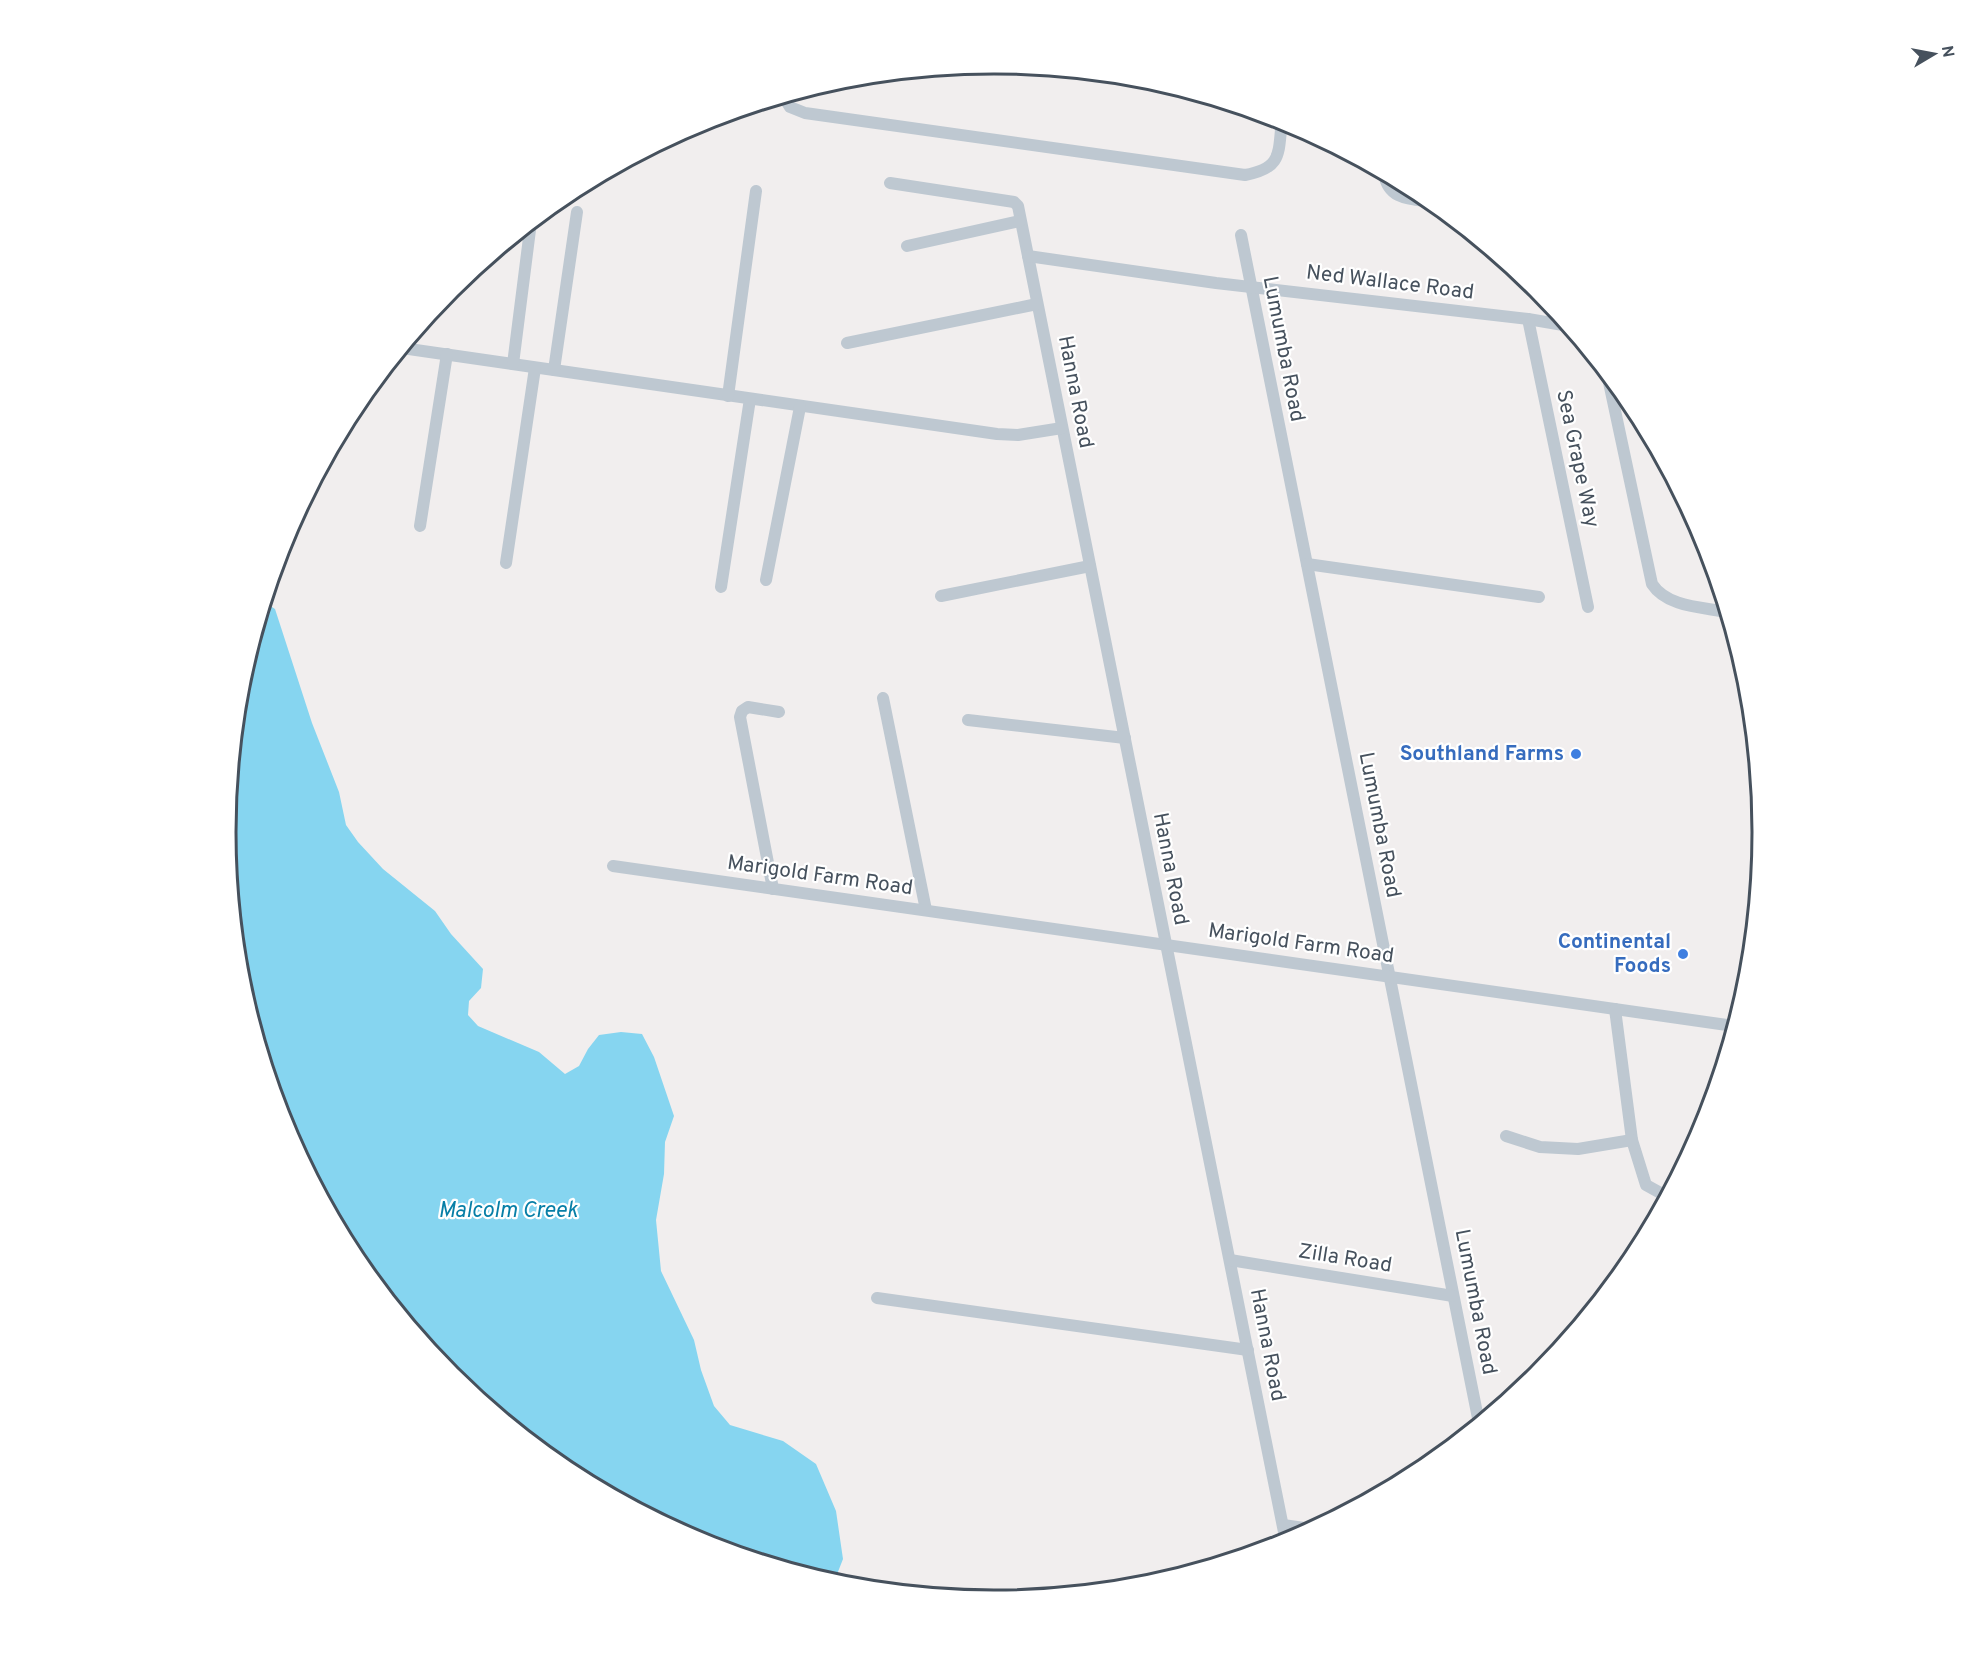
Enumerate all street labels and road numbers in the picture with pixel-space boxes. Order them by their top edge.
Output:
street label: Ned Wallace Road [1305,259,1475,307]
street label: Lumumba Road [1256,274,1310,424]
street label: Hanna Road [1051,333,1099,451]
street label: Sea Grape Way [1549,388,1605,530]
street label: Lumumba Road [1352,750,1406,900]
street label: Hanna Road [1146,810,1194,928]
street label: Marigold Farm Road [725,850,915,902]
street label: Marigold Farm Road [1206,918,1396,970]
street label: Lumumba Road [1448,1227,1502,1377]
street label: Zilla Road [1296,1238,1394,1280]
street label: Hanna Road [1243,1286,1291,1404]

